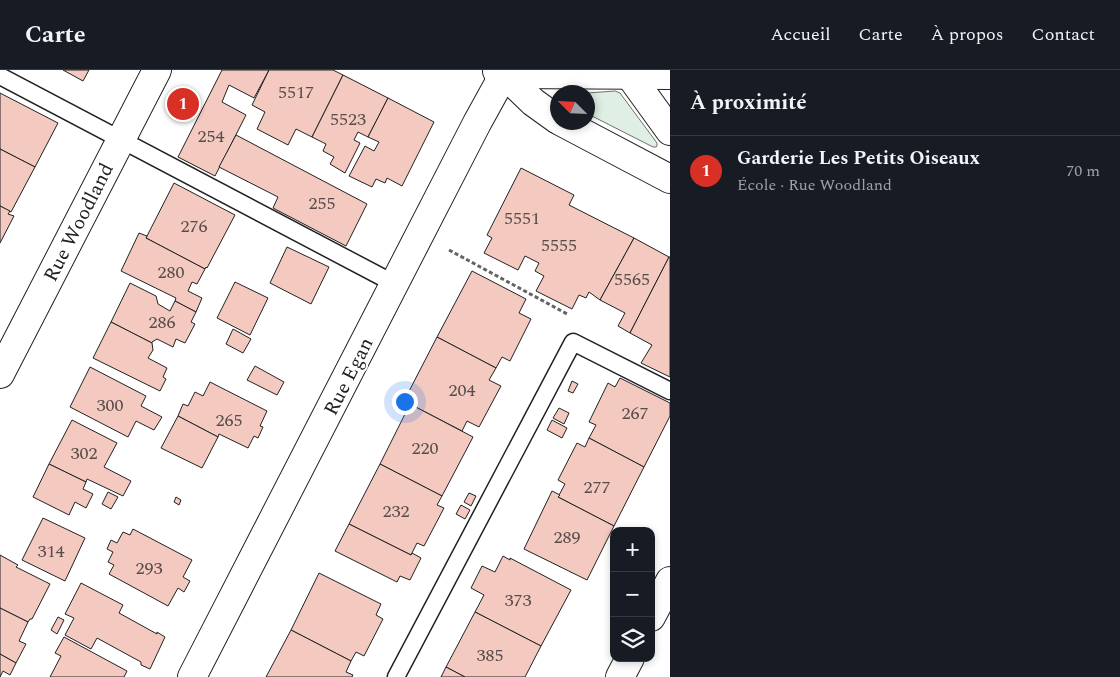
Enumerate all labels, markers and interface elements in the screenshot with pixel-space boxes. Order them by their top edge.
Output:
text: Carte [25,17,86,53]
text: Accueil [770,21,831,48]
text: Carte [859,21,903,48]
text: À propos [931,21,1004,48]
text: Contact [1032,21,1095,48]
house number: 5517 [278,79,314,106]
pin: 1 [167,85,199,123]
north arrow [550,85,595,130]
text: À proximité [690,87,807,119]
house number: 5523 [330,106,366,133]
house number: 254 [198,123,225,150]
text: Garderie Les Petits Oiseaux [737,144,980,173]
street label: Rue Woodland [36,158,122,287]
text: 1 [702,159,710,183]
text: 70 m [1066,159,1100,183]
text: École · Rue Woodland [737,173,892,197]
house number: 255 [309,190,336,217]
house number: 5551 [504,205,540,232]
house number: 276 [181,213,208,240]
house number: 5555 [541,232,577,259]
house number: 280 [158,259,185,286]
house number: 5565 [614,266,650,293]
house number: 286 [149,309,176,336]
street label: Rue Egan [316,332,381,421]
house number: 204 [449,377,476,404]
your location [392,389,418,415]
house number: 300 [97,392,124,419]
house number: 267 [622,400,649,427]
house number: 265 [216,407,243,434]
house number: 220 [412,435,439,462]
house number: 302 [71,440,98,467]
house number: 277 [584,474,611,501]
house number: 232 [383,498,410,525]
house number: 289 [554,524,581,551]
map controls [610,527,655,662]
button: + [610,527,655,572]
house number: 314 [38,538,65,565]
house number: 293 [136,555,163,582]
button: − [610,572,655,617]
house number: 373 [505,587,532,614]
button: layers [610,617,655,662]
house number: 385 [477,642,504,669]

